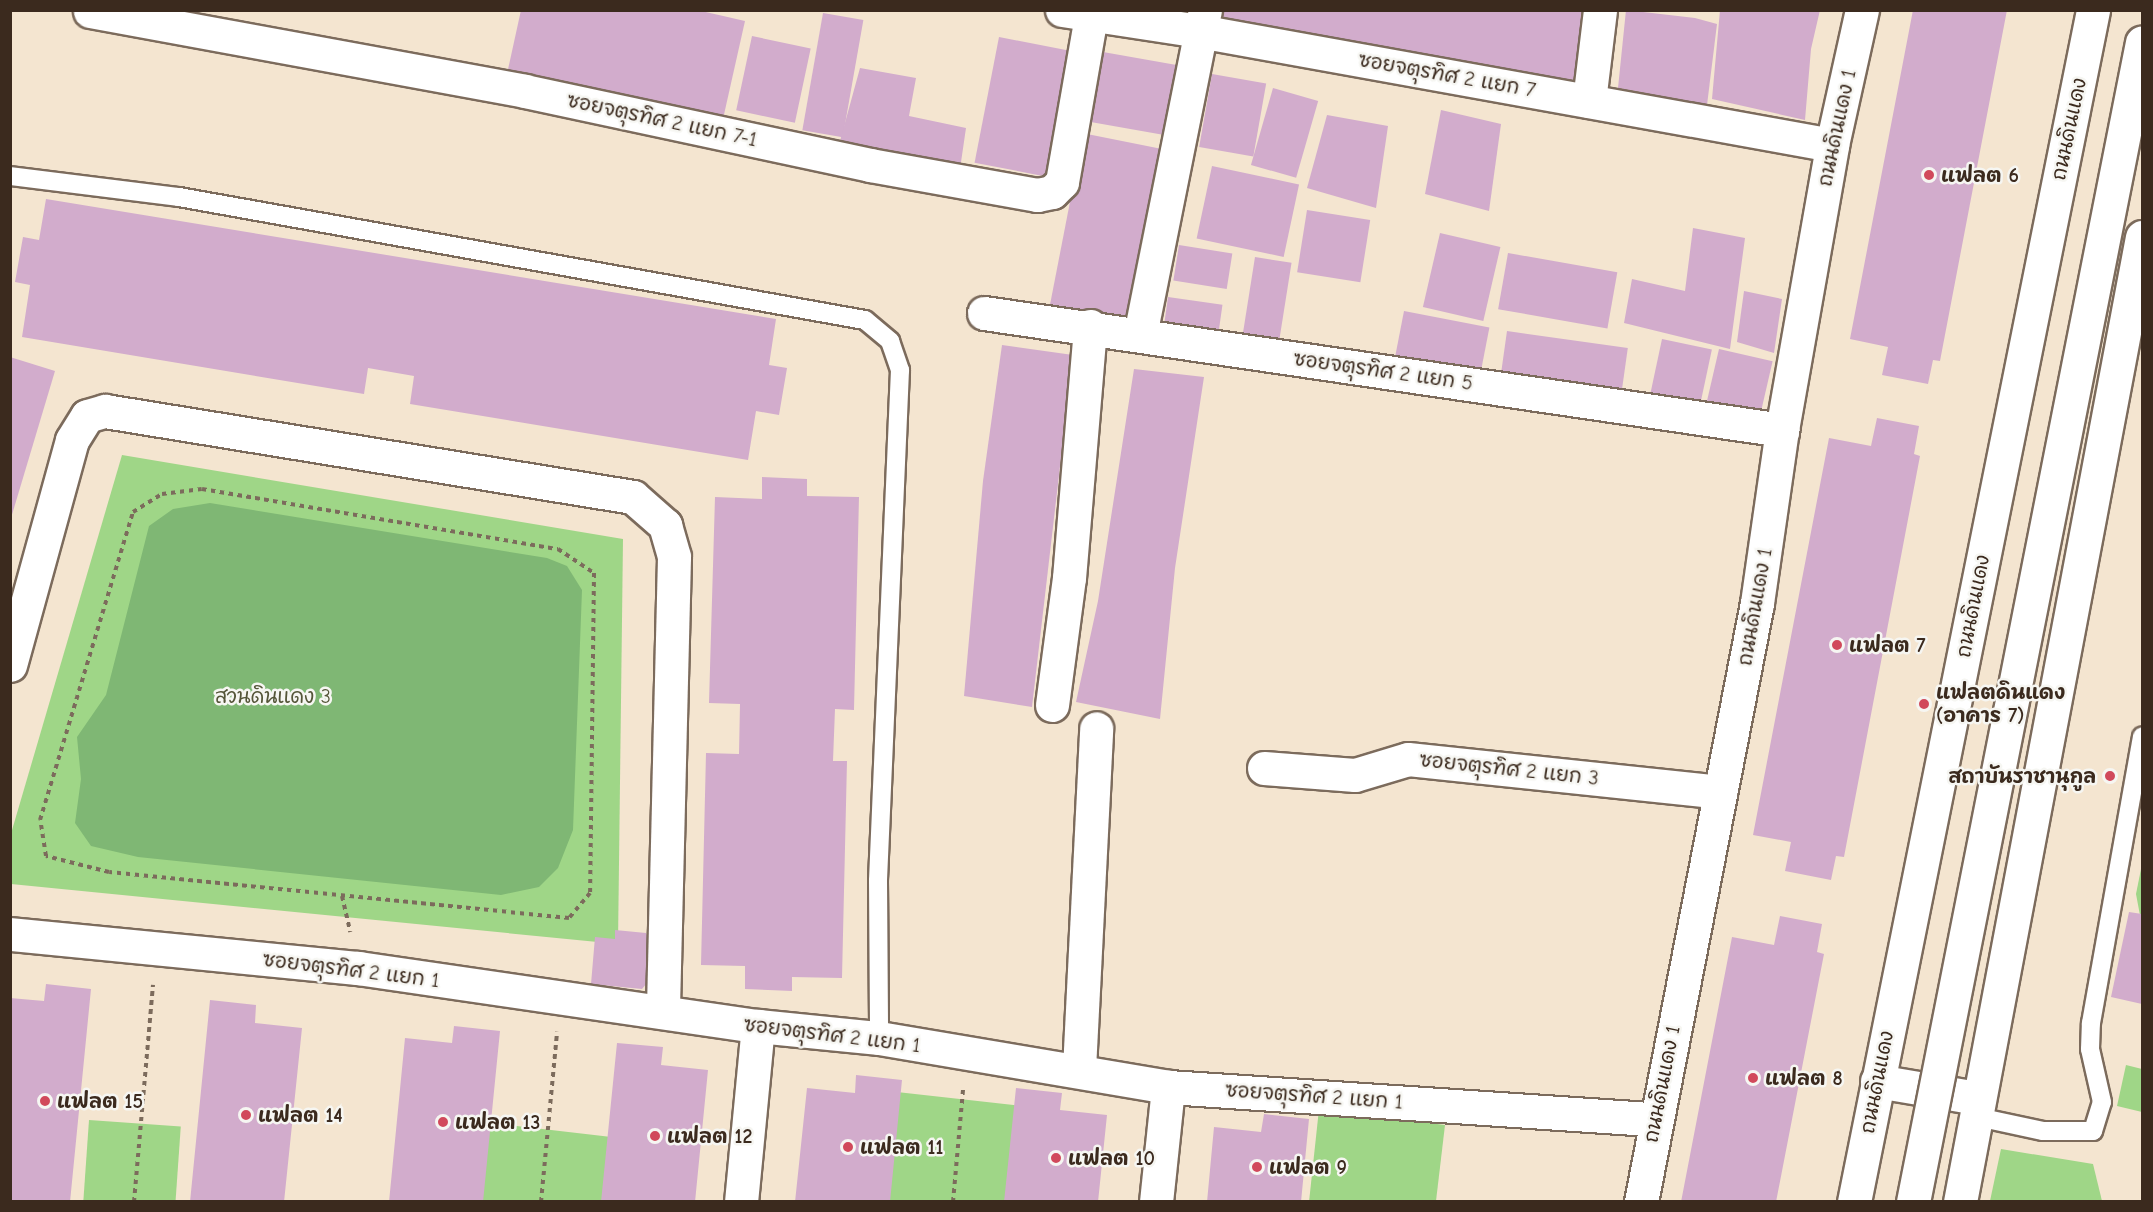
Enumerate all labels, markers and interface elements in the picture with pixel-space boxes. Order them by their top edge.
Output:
street label: ซอยจตุรทิศ 2 แยก 7 [1357,48,1537,102]
street label: ถนนดินแดง 1 [1813,67,1861,189]
street label: ถนนดินแดง [2046,76,2092,182]
street label: ซอยจตุรทิศ 2 แยก 7-1 [565,88,759,152]
place label: แฟลต 6 [1941,163,2019,187]
marker: แฟลต 6 [1922,168,1936,182]
street label: ซอยจตุรทิศ 2 แยก 5 [1292,347,1474,395]
street label: ถนนดินแดง 1 [1733,546,1777,668]
street label: ถนนดินแดง [1951,553,1995,659]
place label: แฟลต 7 [1849,633,1926,657]
marker: แฟลต 7 [1830,638,1844,652]
place label: แฟลตดินแดง (อาคาร 7) [1936,680,2065,727]
park label: สวนดินแดง 3 [215,684,331,708]
marker: แฟลตดินแดง (อาคาร 7) [1917,697,1931,711]
street label: ซอยจตุรทิศ 2 แยก 3 [1418,748,1600,790]
place label: สถาบันราชานุกูล [1948,764,2096,788]
marker: สถาบันราชานุกูล [2101,767,2119,785]
street label: ซอยจตุรทิศ 2 แยก 1 [261,947,441,993]
street label: ซอยจตุรทิศ 2 แยก 1 [742,1012,922,1058]
street label: ถนนดินแดง 1 [1639,1023,1685,1145]
street label: ถนนดินแดง [1855,1029,1899,1135]
place label: แฟลต 8 [1765,1066,1843,1090]
marker: แฟลต 8 [1746,1071,1760,1085]
street label: ซอยจตุรทิศ 2 แยก 1 [1224,1078,1404,1114]
place label: แฟลต 15 [57,1089,143,1113]
marker: แฟลต 15 [38,1094,52,1108]
place label: แฟลต 14 [258,1103,343,1127]
marker: แฟลต 14 [239,1108,253,1122]
place label: แฟลต 13 [455,1110,540,1134]
marker: แฟลต 13 [436,1115,450,1129]
place label: แฟลต 12 [667,1124,752,1148]
marker: แฟลต 12 [648,1129,662,1143]
place label: แฟลต 11 [860,1135,943,1159]
marker: แฟลต 11 [841,1140,855,1154]
place label: แฟลต 10 [1068,1146,1155,1170]
marker: แฟลต 10 [1049,1151,1063,1165]
place label: แฟลต 9 [1269,1155,1347,1179]
marker: แฟลต 9 [1250,1160,1264,1174]

